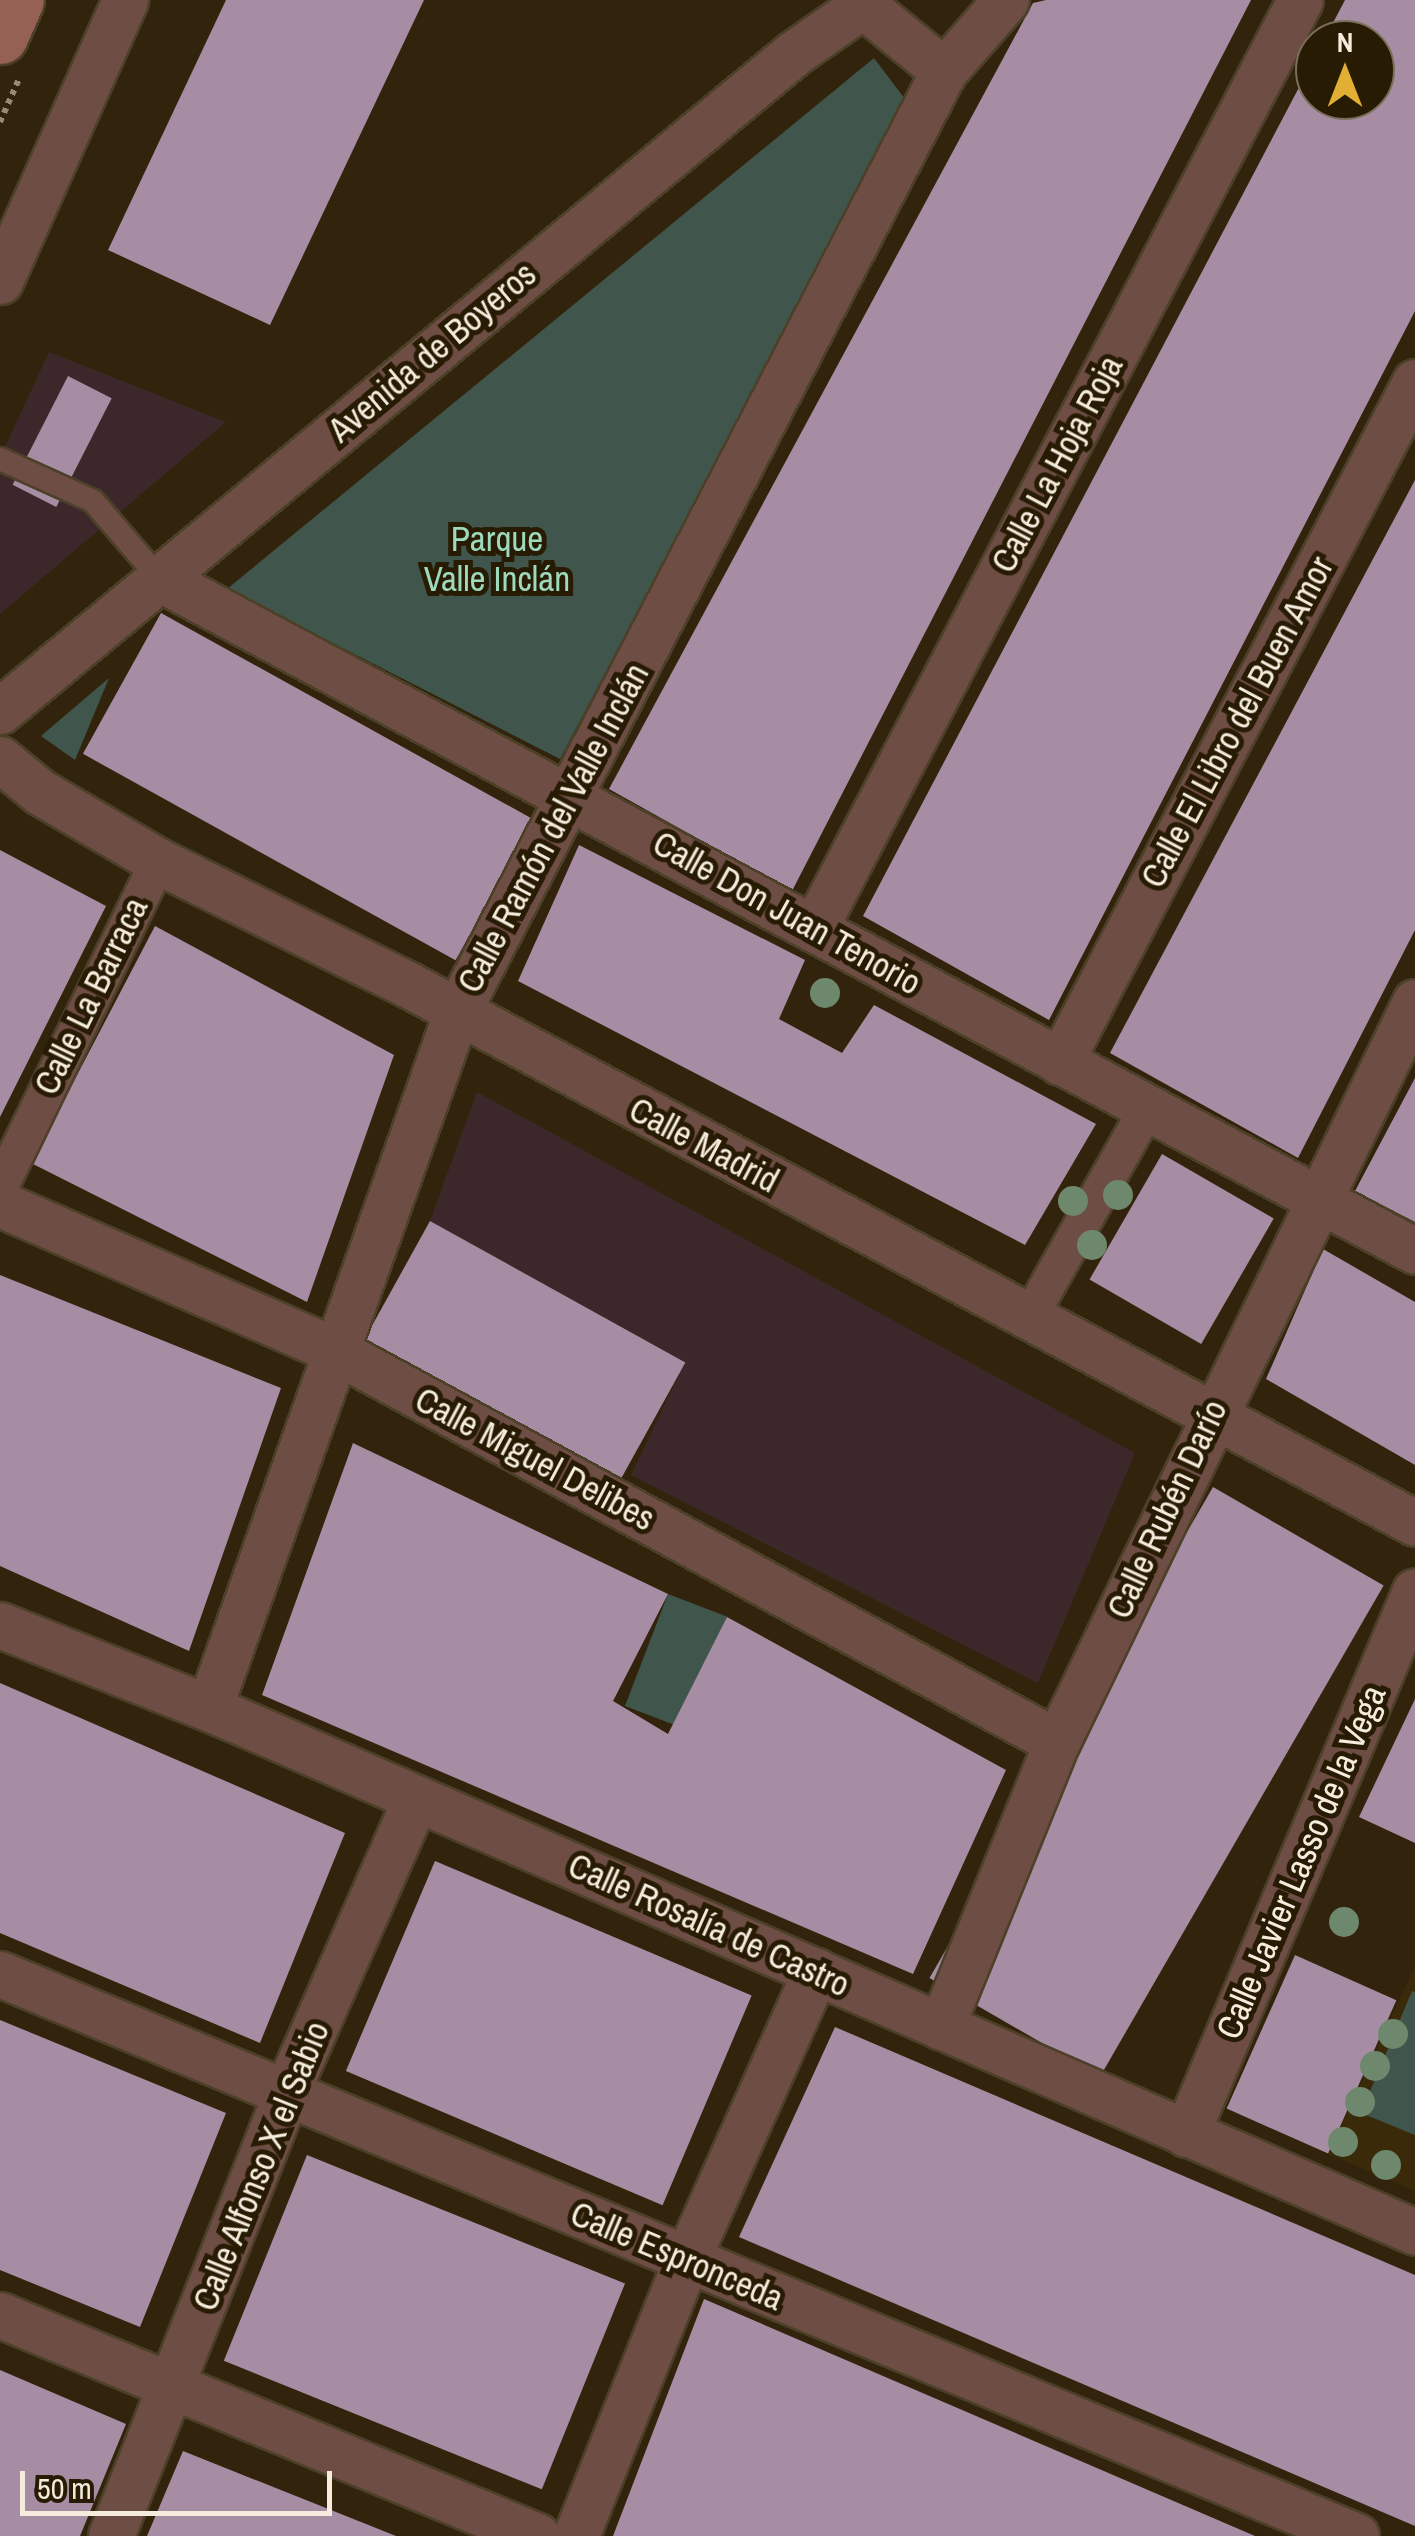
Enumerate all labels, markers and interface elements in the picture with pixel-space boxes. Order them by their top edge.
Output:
north arrow [1295,20,1395,120]
text: N [1337,23,1353,61]
street label: Avenida de Boyeros [320,253,544,451]
street label: Calle La Hoja Roja [982,349,1132,579]
park label: Parque Valle Inclán [424,518,570,600]
street label: Calle El Libro del Buen Amor [1132,549,1342,895]
street label: Calle Ramón del Valle Inclán [448,656,658,1000]
street label: Calle Don Juan Tenorio [646,822,928,1004]
street label: Calle La Barraca [25,891,157,1101]
street label: Calle Madrid [622,1088,786,1202]
street label: Calle Miguel Delibes [408,1378,662,1540]
street label: Calle Rubén Darío [1098,1393,1236,1625]
street label: Calle Javier Lasso de la Vega [1207,1679,1395,2045]
street label: Calle Rosalía de Castro [562,1844,856,2006]
street label: Calle Alfonso X el Sabio [184,2015,338,2317]
street label: Calle Espronceda [565,2192,789,2320]
scale bar [25,2451,338,2513]
text: 50 m [37,2468,92,2508]

